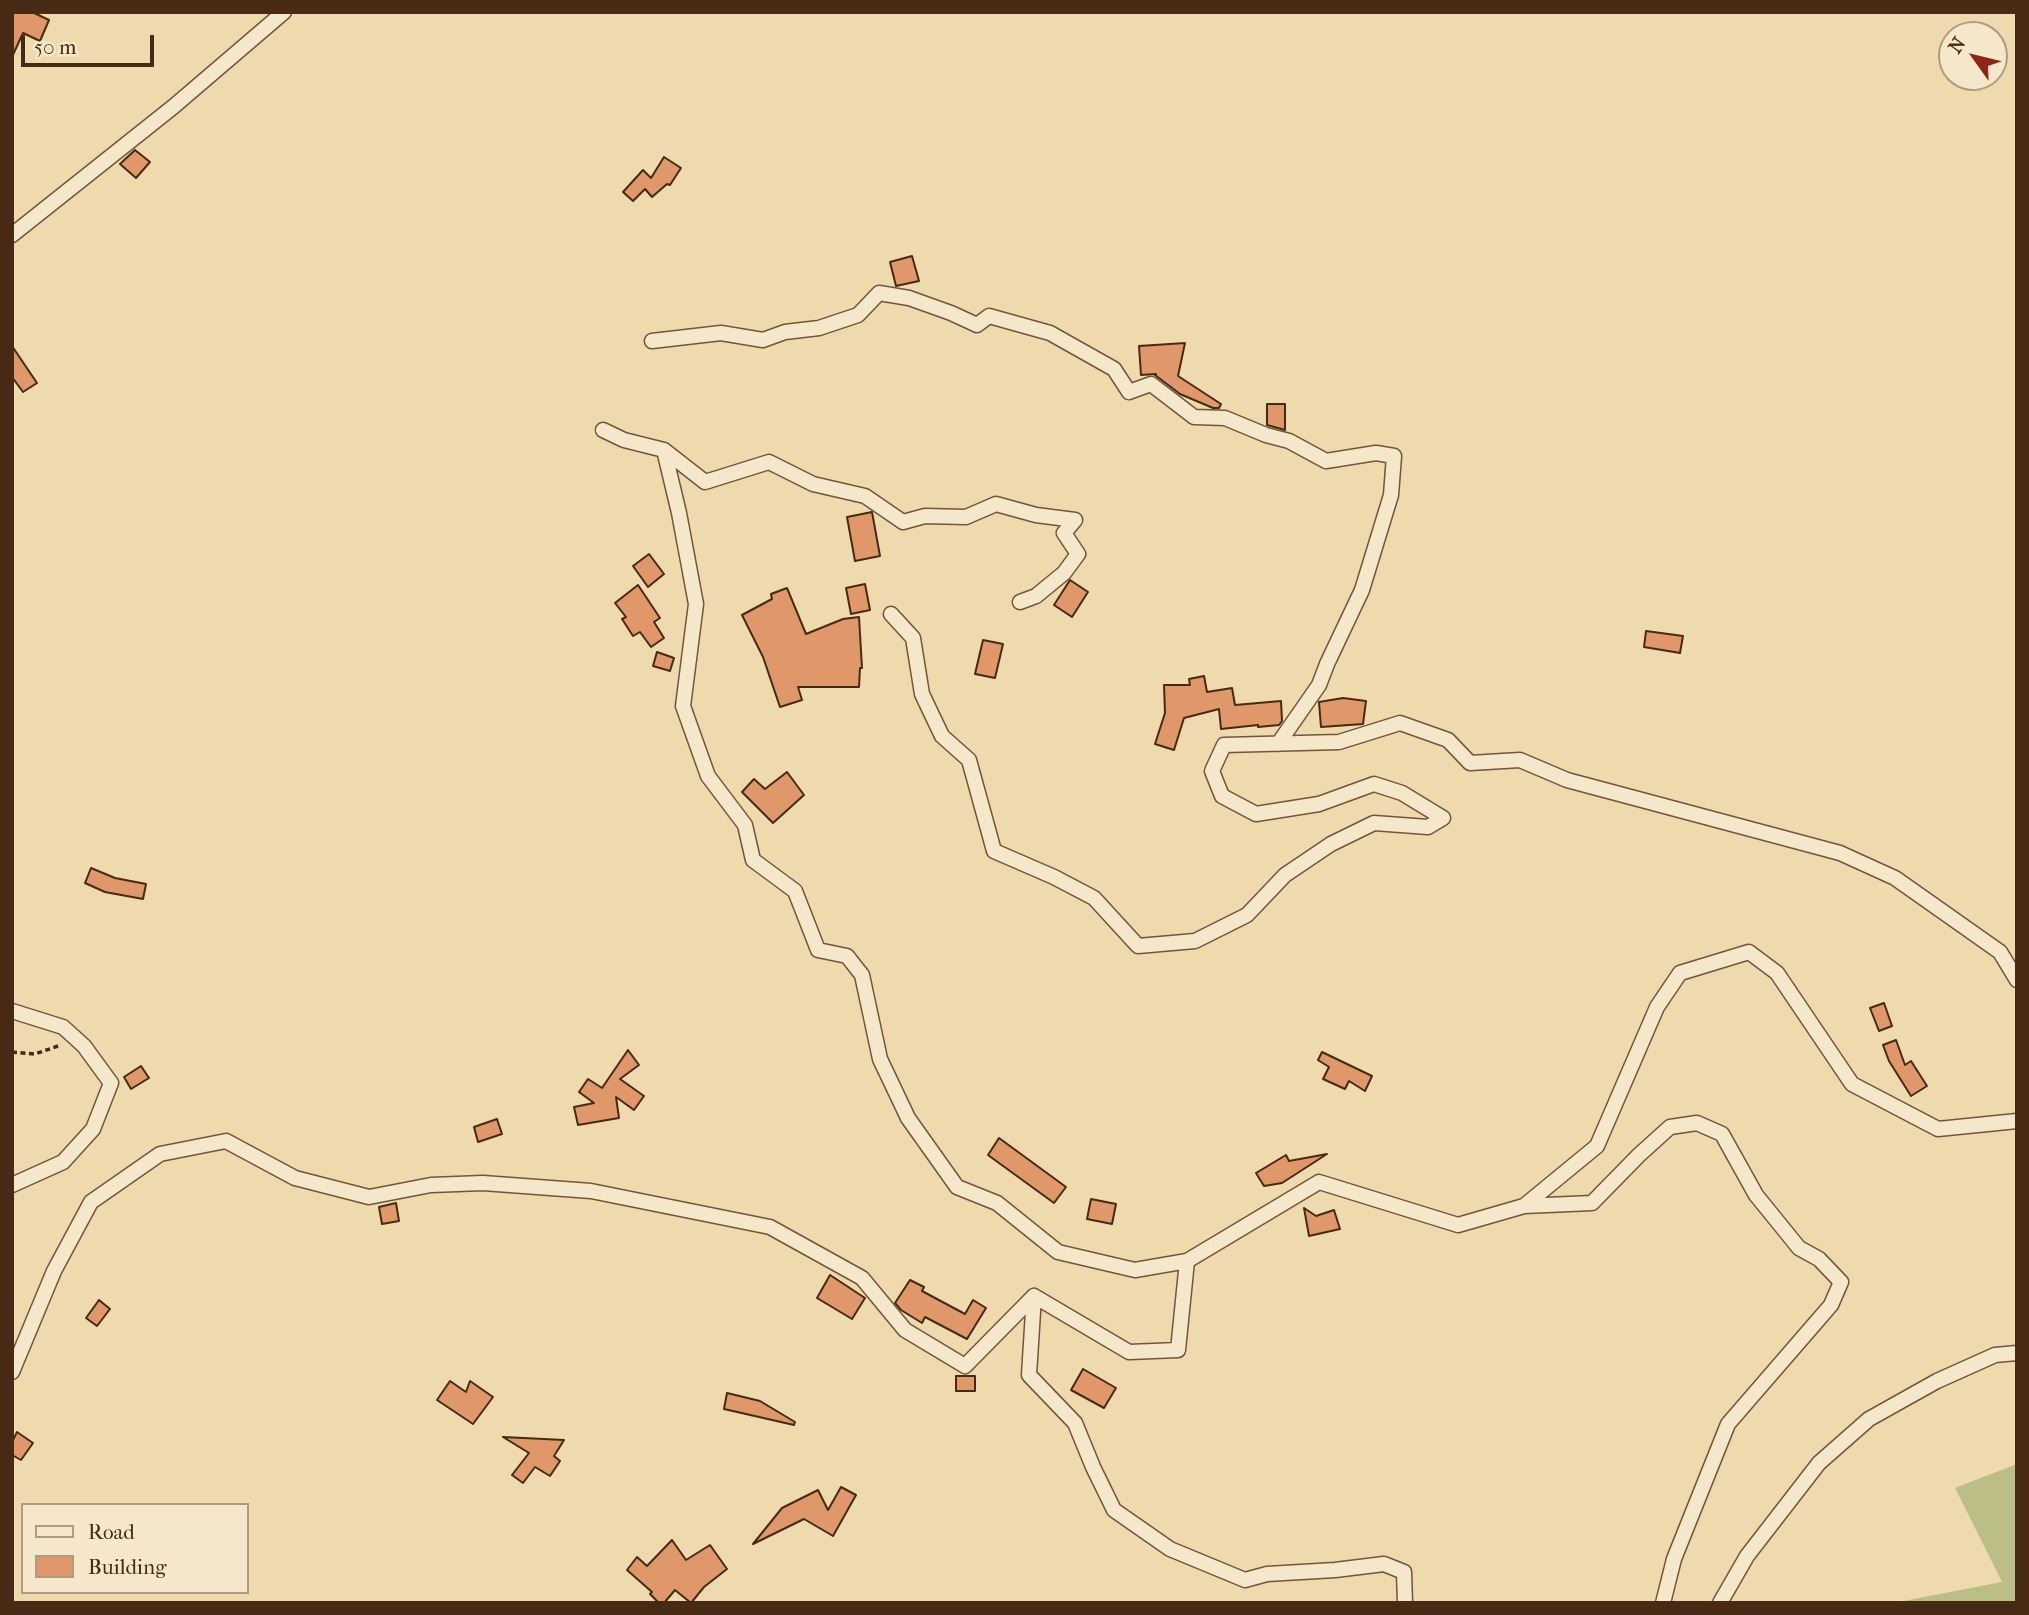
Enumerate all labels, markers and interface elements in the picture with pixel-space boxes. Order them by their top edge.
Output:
scale bar [24,21,158,65]
north arrow [1938,21,2008,91]
text: N [1944,33,1970,58]
text: 50 m [34,35,77,59]
legend [21,1503,248,1594]
text: Road [88,1520,135,1544]
text: Building [88,1555,166,1579]

